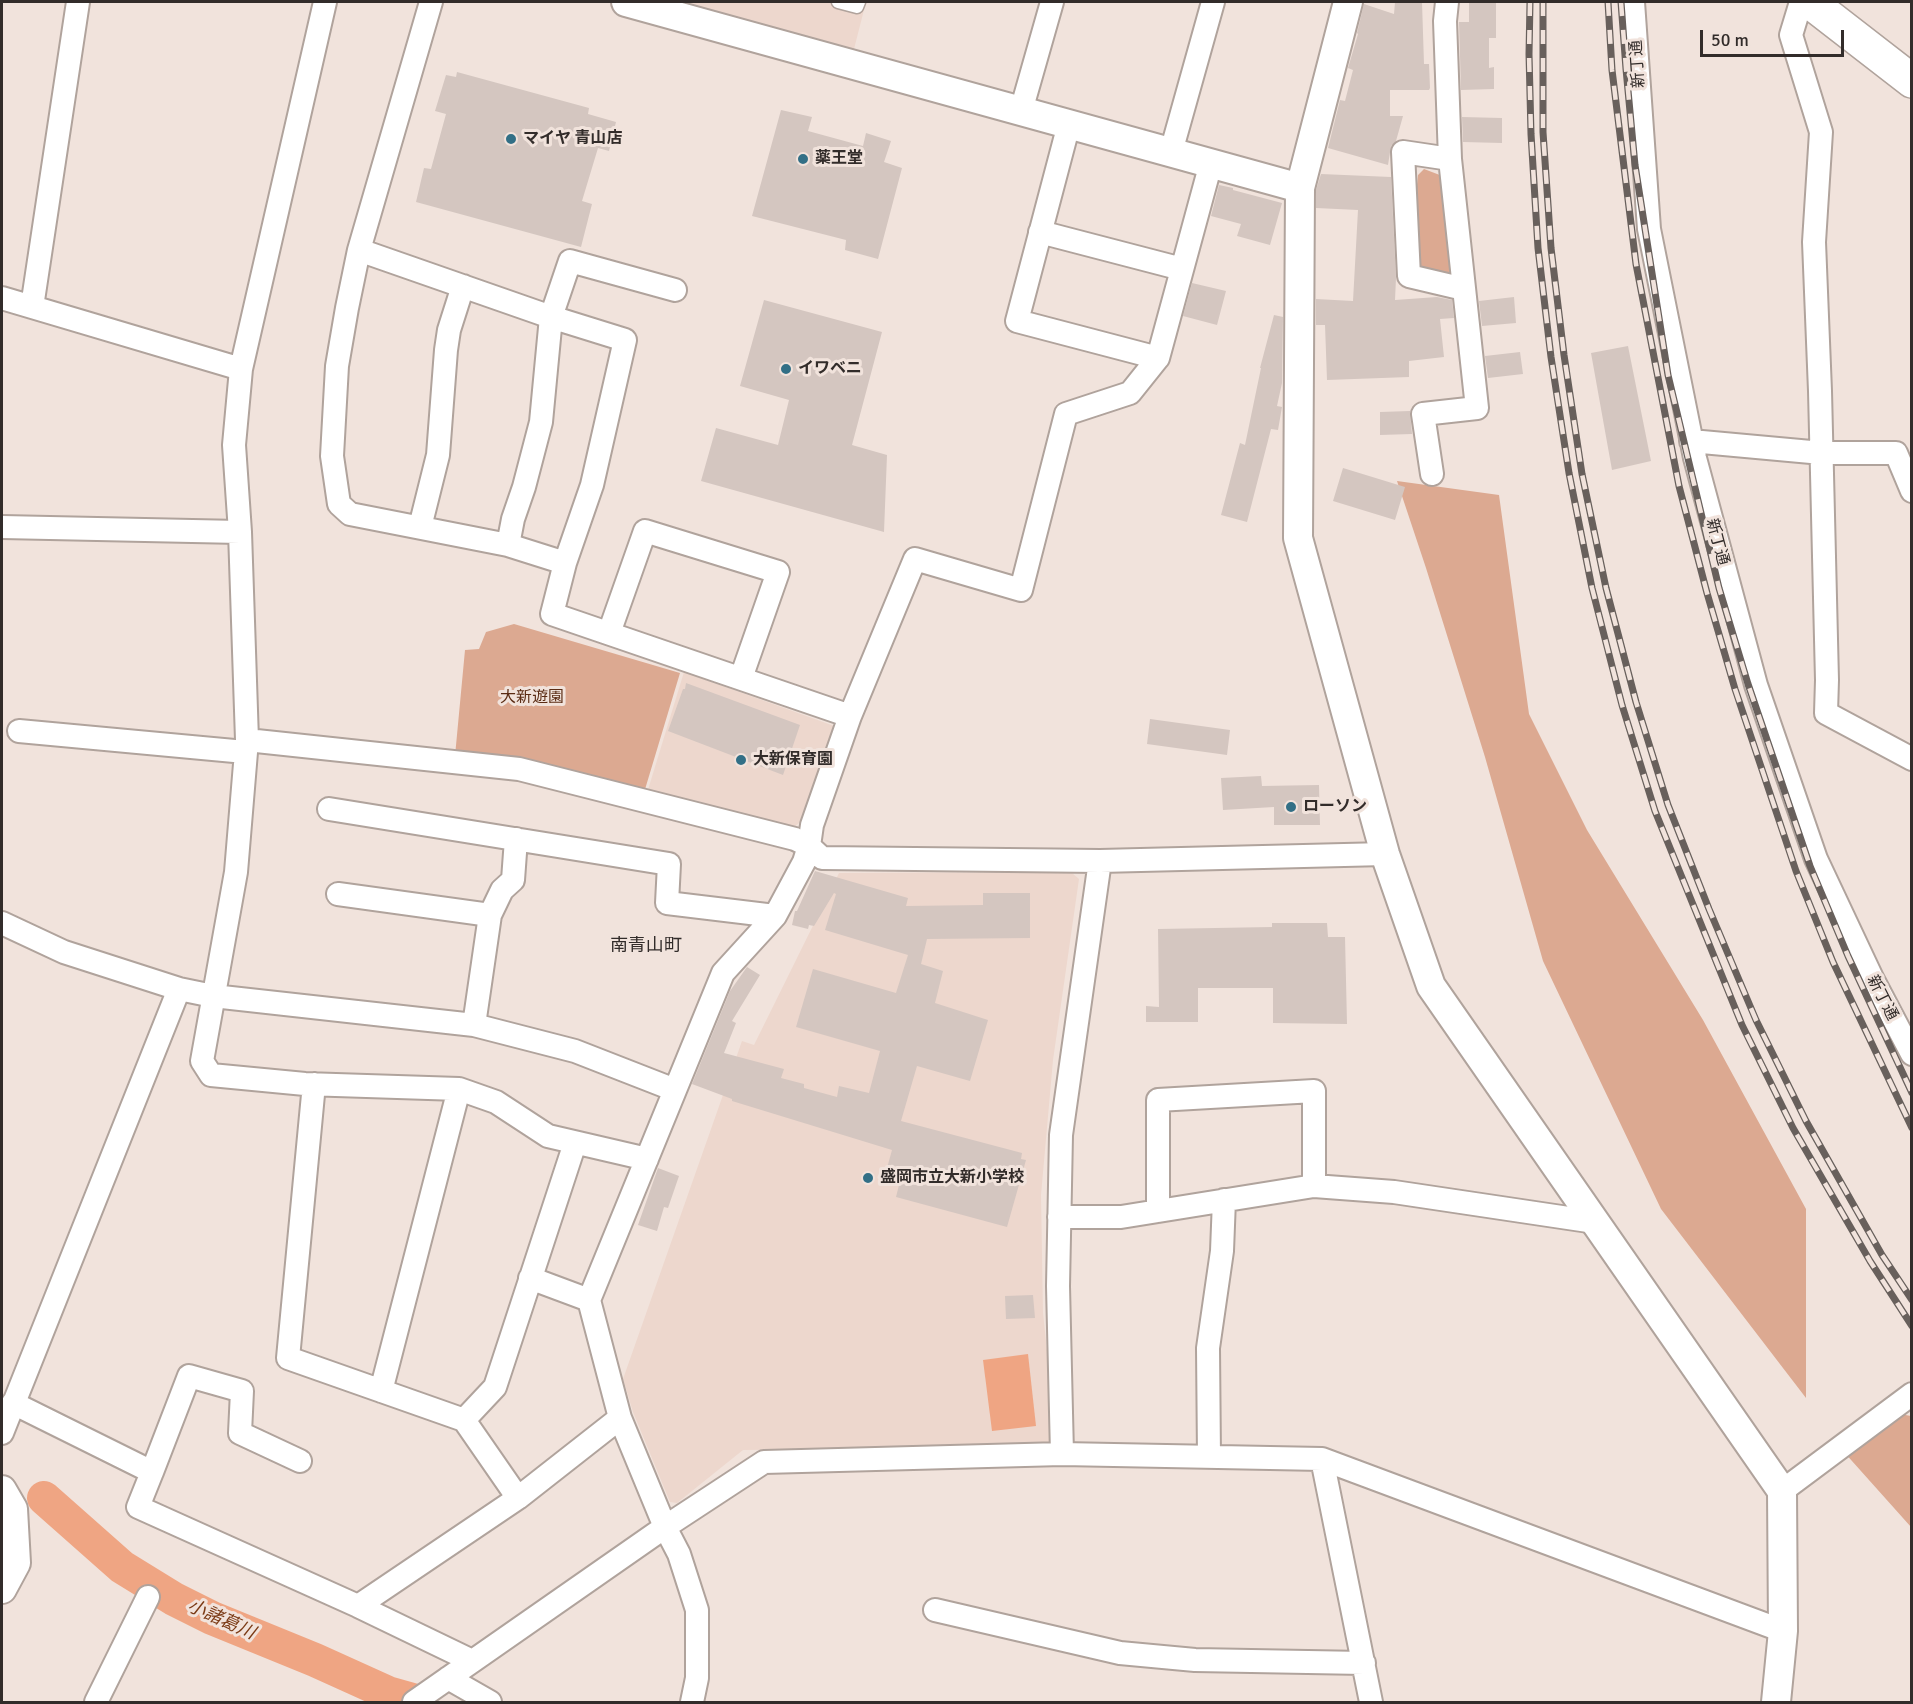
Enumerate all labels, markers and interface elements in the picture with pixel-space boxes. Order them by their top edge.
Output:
scale bar [1703,18,1847,56]
text: 50 m [1711,29,1749,51]
street label: 新丁通 [1627,39,1649,89]
place label: マイヤ 青山店 [523,129,623,149]
marker: マイヤ 青山店 [504,132,518,146]
place label: 薬王堂 [815,149,863,169]
marker: 薬王堂 [796,152,810,166]
place label: イワベニ [798,359,862,379]
marker: イワベニ [779,362,793,376]
street label: 新丁通 [1702,516,1732,568]
park label: 大新遊園 [500,688,564,708]
place label: 大新保育園 [753,750,833,770]
marker: 大新保育園 [734,753,748,767]
place label: ローソン [1303,797,1367,817]
marker: ローソン [1284,800,1298,814]
district label: 南青山町 [610,935,682,957]
street label: 新丁通 [1863,972,1901,1024]
place label: 盛岡市立大新小学校 [880,1168,1024,1188]
marker: 盛岡市立大新小学校 [861,1171,875,1185]
water label: 小諸葛川 [184,1595,258,1645]

